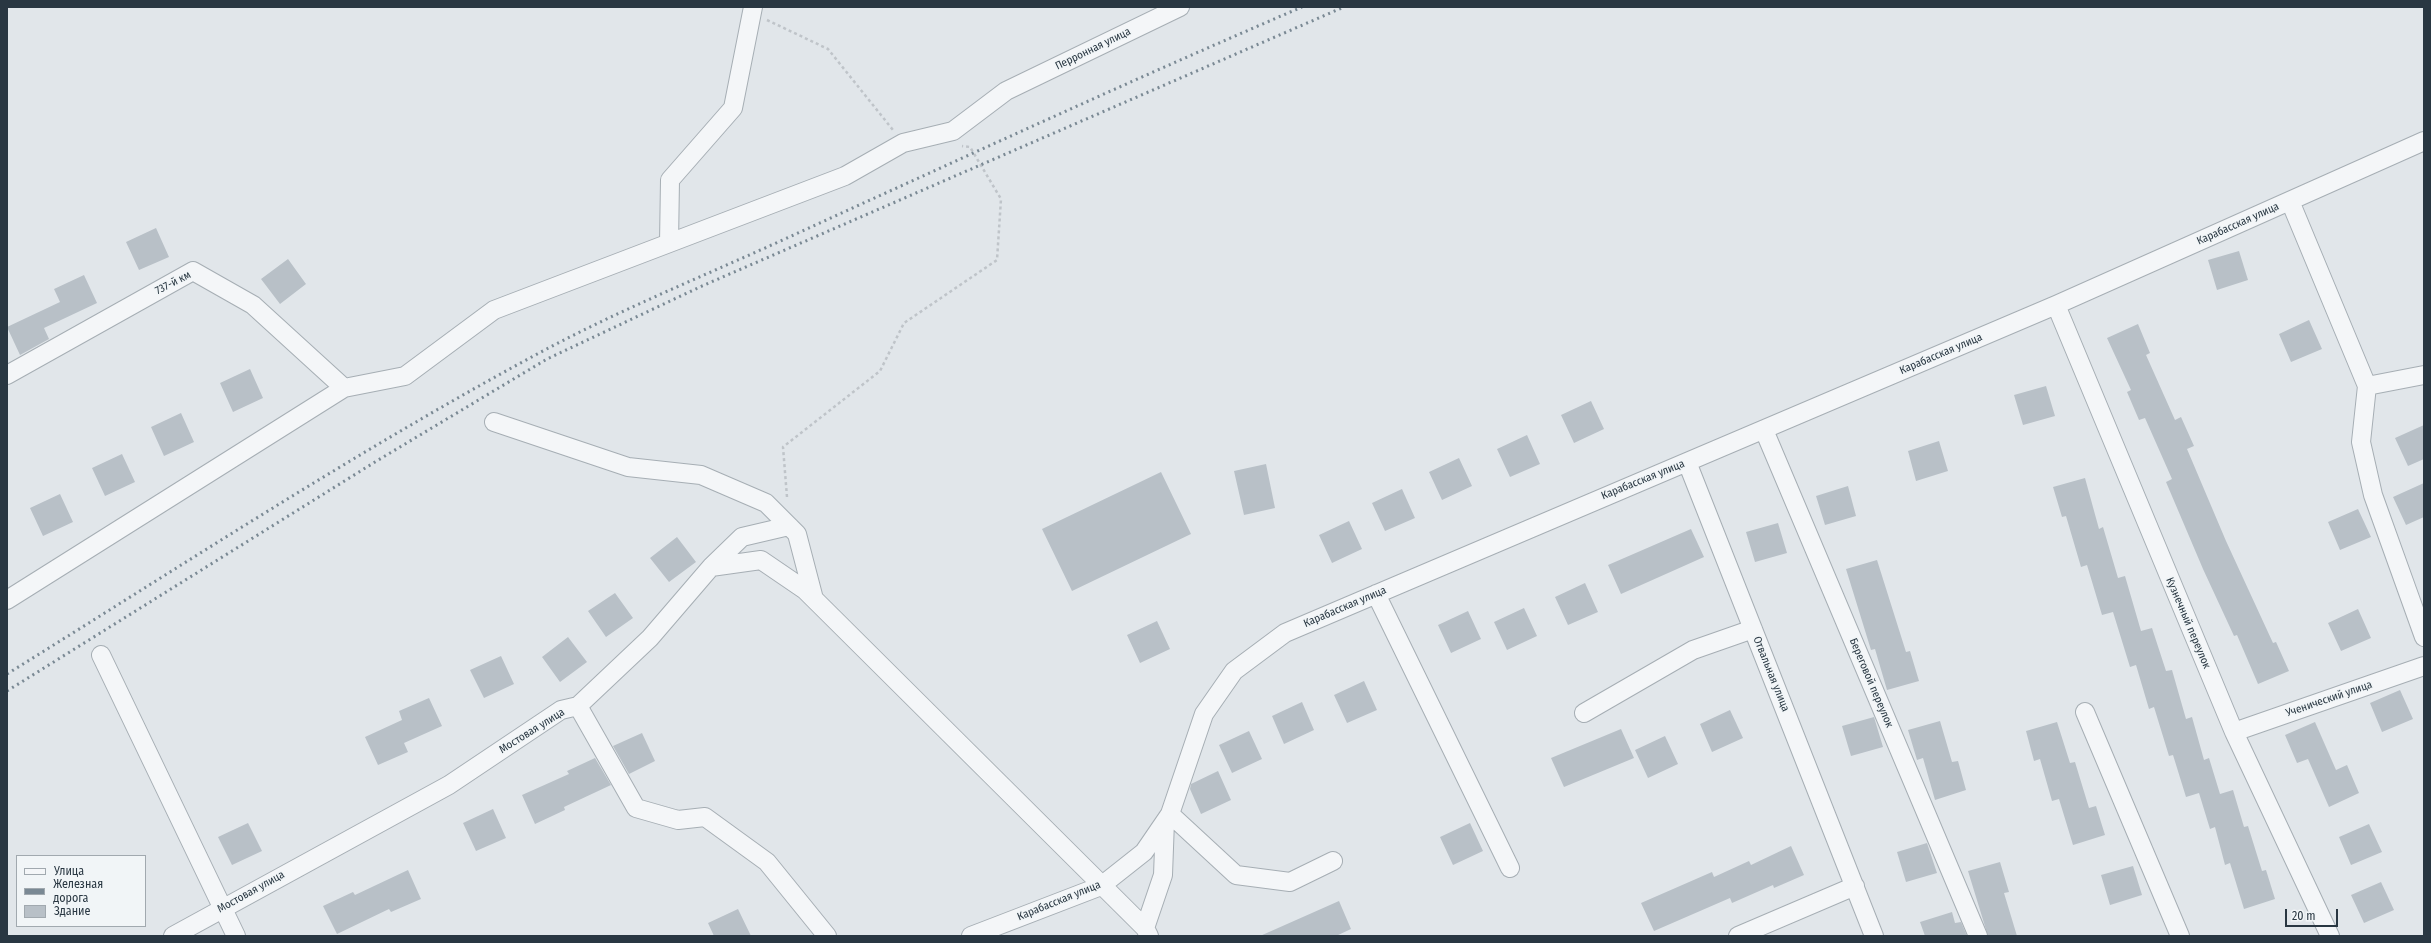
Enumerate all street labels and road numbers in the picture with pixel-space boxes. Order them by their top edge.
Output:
street label: Перронная улица [1053,25,1133,73]
street label: Карабасская улица [2195,200,2281,248]
street label: 737-й км [153,268,193,298]
street label: Карабасская улица [1898,331,1984,377]
street label: Карабасская улица [1599,457,1687,503]
street label: Кузнечный переулок [2163,575,2213,671]
street label: Карабасская улица [1302,584,1388,630]
street label: Отвальная улица [1750,635,1792,713]
street label: Береговой переулок [1846,636,1896,730]
street label: Ученический улица [2284,678,2374,720]
street label: Мостовая улица [497,706,567,756]
street label: Мостовая улица [215,868,287,916]
street label: Карабасская улица [1015,878,1103,924]

